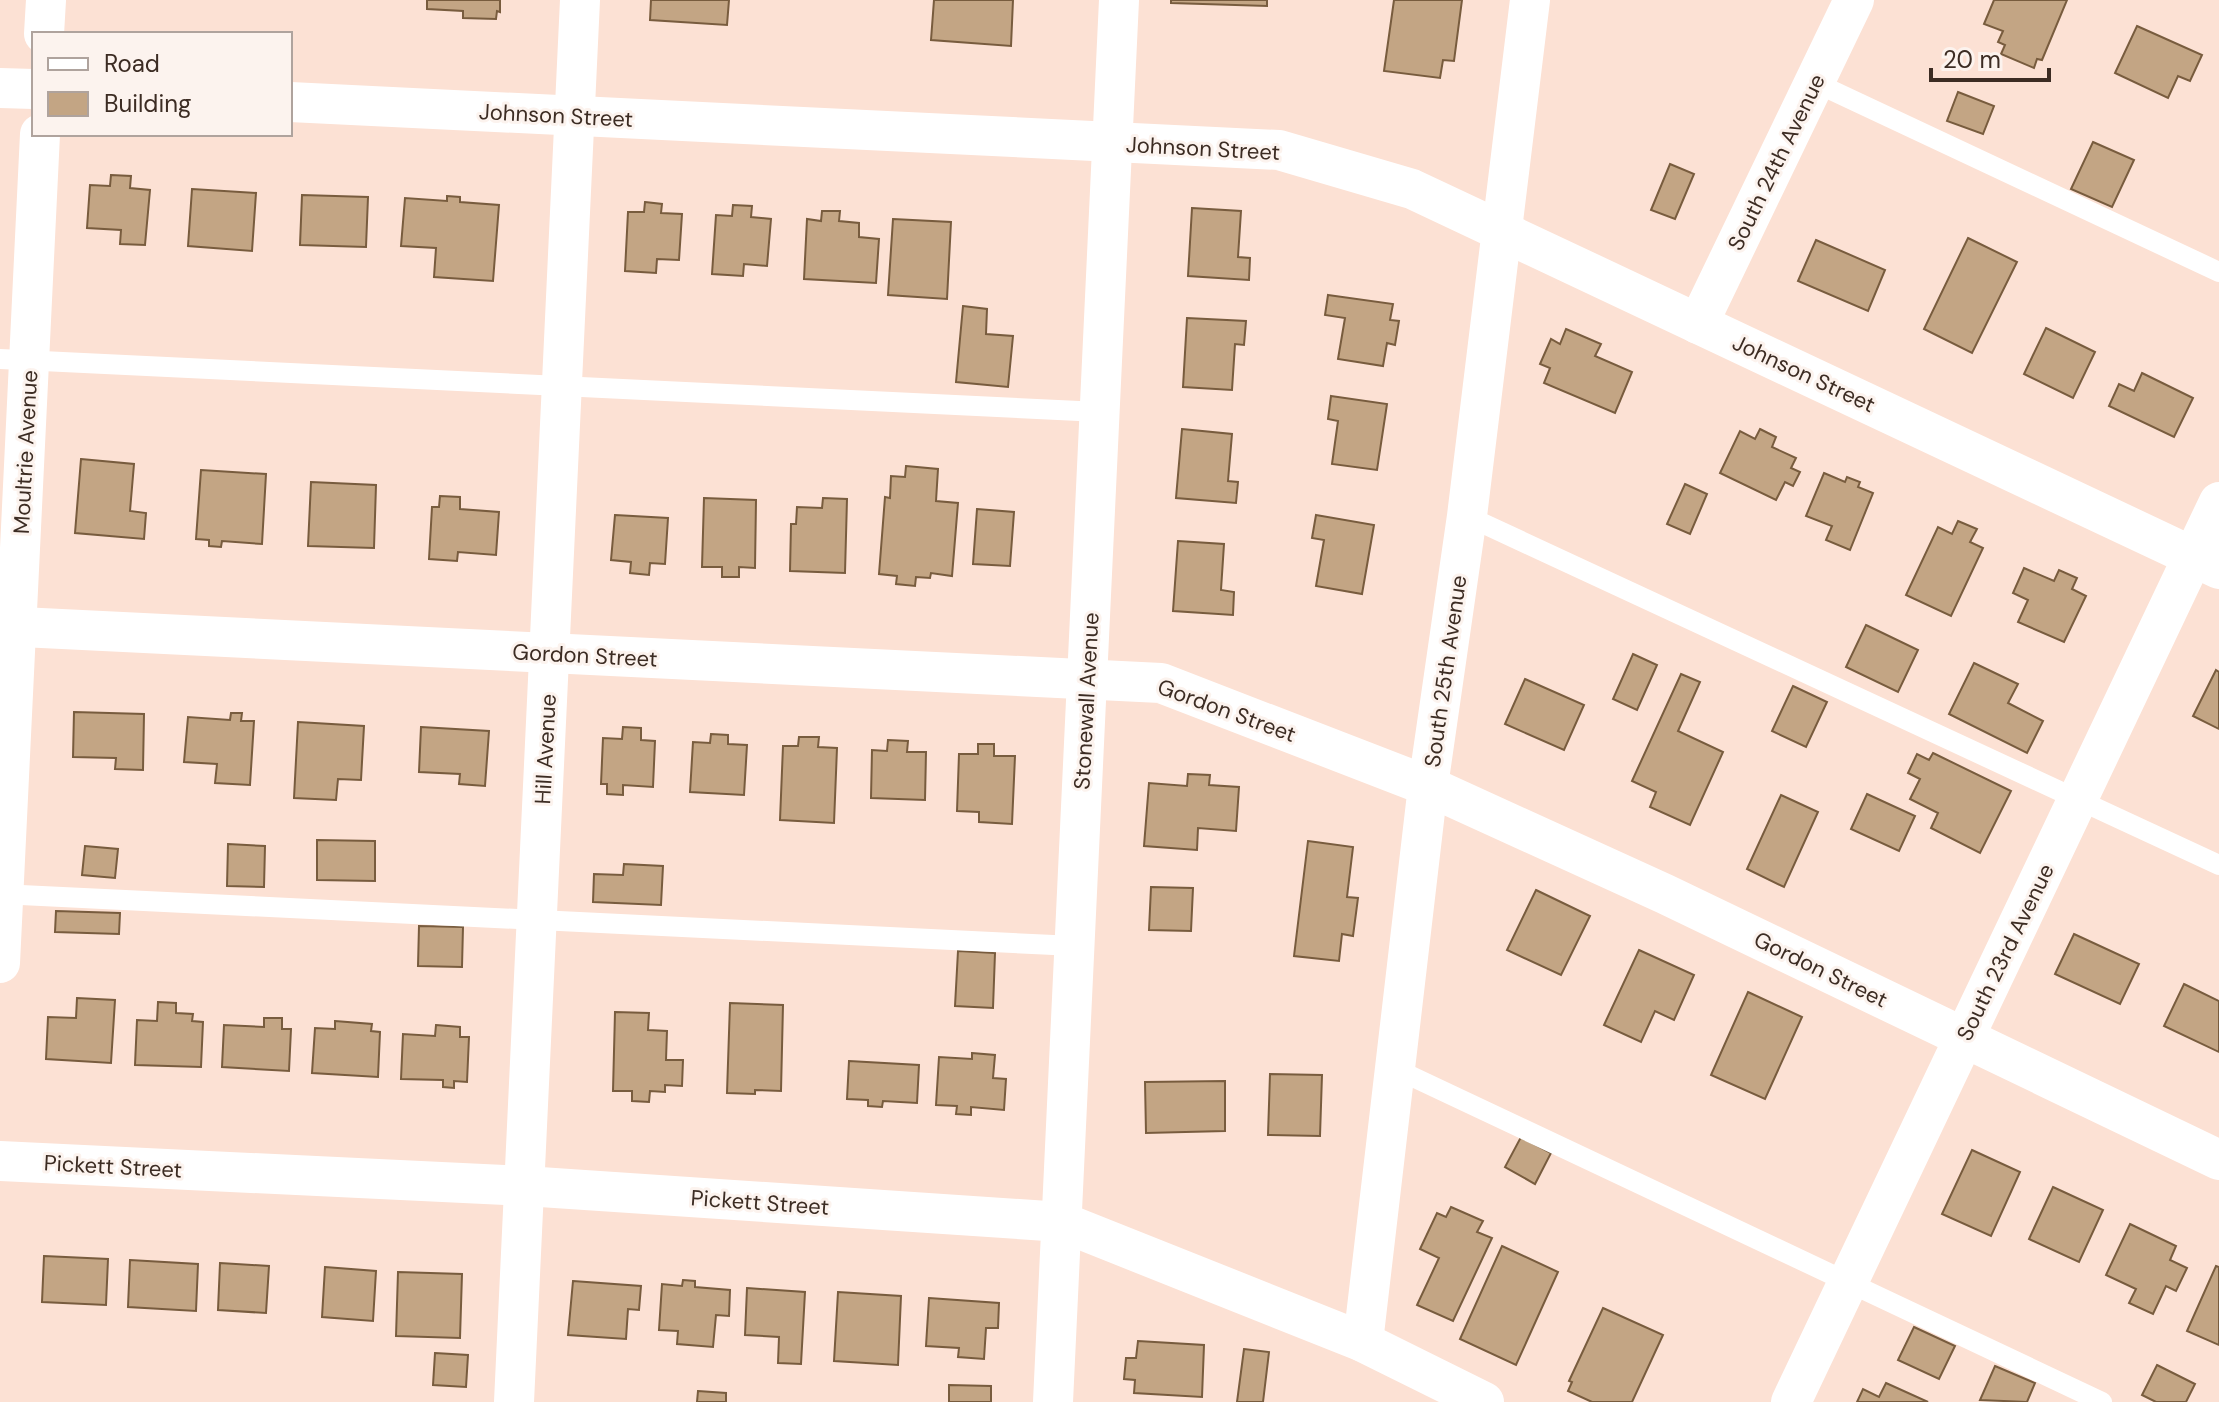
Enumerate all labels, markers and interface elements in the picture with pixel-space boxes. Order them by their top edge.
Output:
legend [32,32,292,136]
scale bar [1931,32,2049,82]
text: 20 m [1943,44,2001,75]
text: Road [104,48,160,79]
street label: South 24th Avenue [1721,69,1832,255]
text: Building [104,88,191,119]
street label: Johnson Street [478,97,634,134]
street label: Johnson Street [1125,130,1281,167]
street label: Johnson Street [1728,328,1880,419]
street label: Moultrie Avenue [7,369,44,535]
street label: South 25th Avenue [1418,573,1473,769]
street label: Stonewall Avenue [1067,612,1106,790]
street label: Gordon Street [512,637,658,674]
street label: Gordon Street [1154,672,1300,749]
street label: Hill Avenue [528,693,563,805]
street label: South 23rd Avenue [1950,859,2061,1045]
street label: Gordon Street [1749,925,1892,1014]
street label: Pickett Street [43,1148,183,1185]
street label: Pickett Street [690,1183,830,1222]

